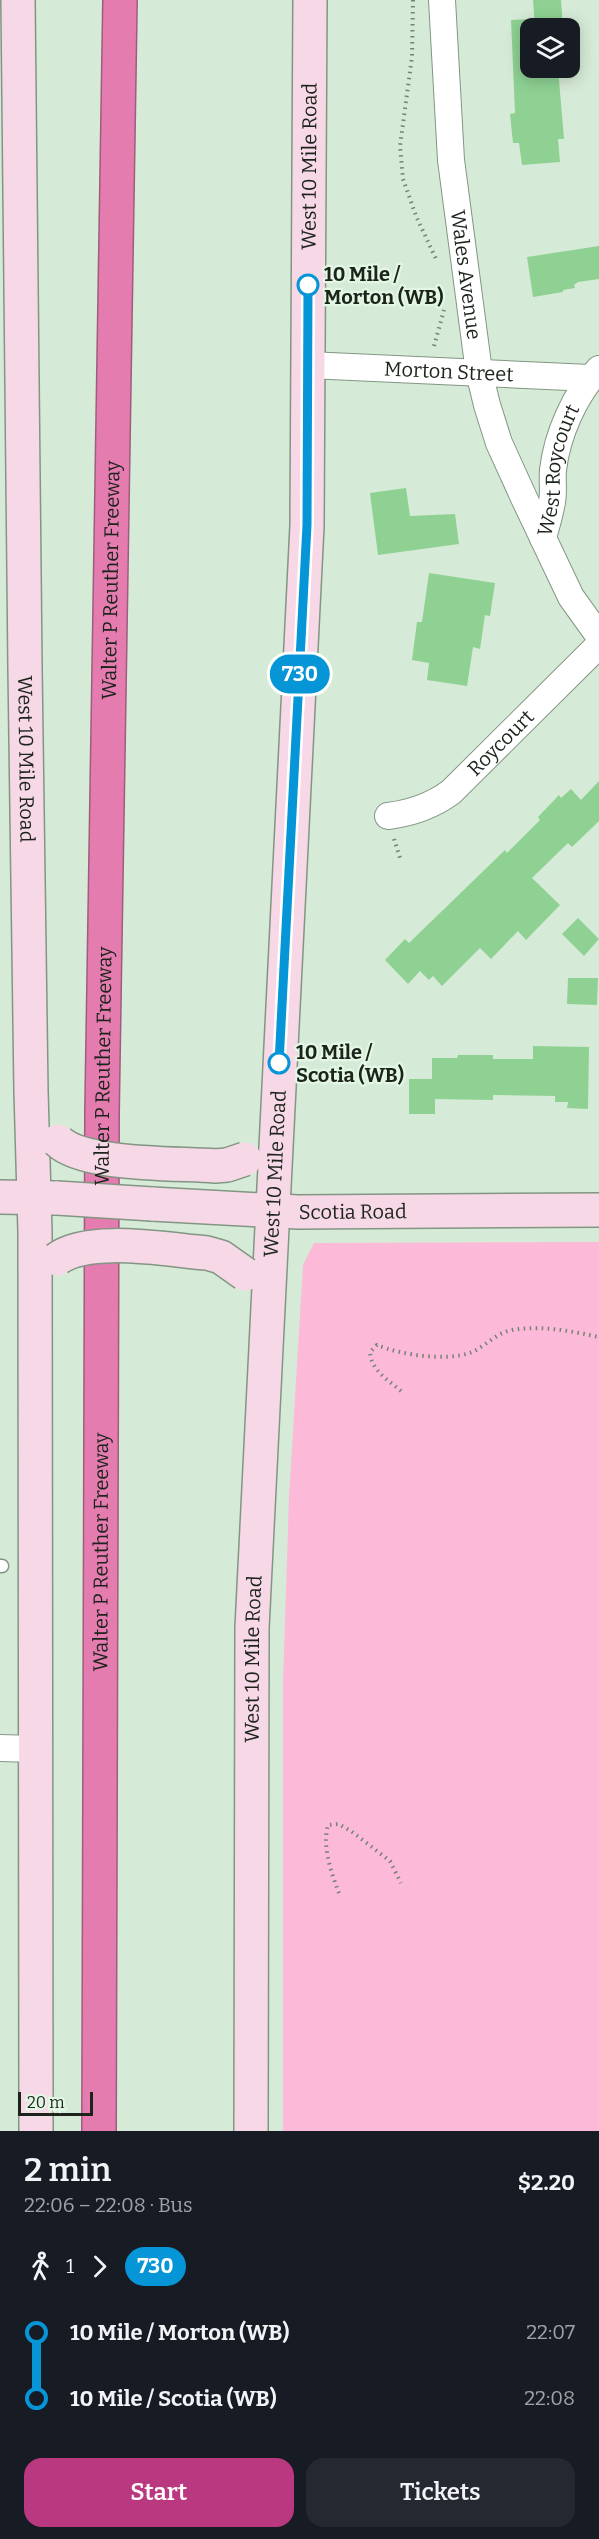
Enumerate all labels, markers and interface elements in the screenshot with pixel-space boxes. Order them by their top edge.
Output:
map controls [520,18,580,78]
button: layers [520,18,580,78]
street label: West 10 Mile Road [297,83,322,250]
street label: Wales Avenue [446,209,487,341]
place label: 10 Mile / Morton (WB) [324,262,444,309]
marker: 10 Mile / Morton (WB) [297,274,319,296]
street label: Morton Street [384,357,514,386]
street label: West Roycourt [532,400,584,539]
street label: Walter P Reuther Freeway [97,460,125,700]
line badge: 730 [266,654,334,694]
text: 730 [282,661,318,687]
street label: West 10 Mile Road [13,675,39,843]
street label: Roycourt [462,705,539,781]
street label: Walter P Reuther Freeway [90,946,117,1186]
place label: 10 Mile / Scotia (WB) [296,1040,404,1087]
marker: 10 Mile / Scotia (WB) [268,1052,290,1074]
street label: West 10 Mile Road [259,1089,291,1258]
street label: Scotia Road [299,1199,407,1224]
street label: Walter P Reuther Freeway [88,1432,113,1672]
street label: West 10 Mile Road [240,1575,267,1743]
scale bar [18,2089,93,2116]
text: 20 m [27,2093,64,2112]
text: 2 min [24,2150,111,2190]
text: $2.20 [518,2169,575,2196]
text: 22:06 – 22:08 · Bus [24,2193,192,2217]
icon: walk [24,2250,57,2283]
icon: forward [83,2250,116,2283]
text: 730 [137,2253,174,2279]
text: 1 [66,2254,74,2278]
text: 10 Mile / Morton (WB) [70,2319,289,2346]
text: 22:07 [526,2320,575,2344]
text: 10 Mile / Scotia (WB) [70,2385,277,2412]
text: 22:08 [524,2386,575,2410]
button: Start [24,2458,294,2527]
button: Tickets [306,2458,575,2527]

